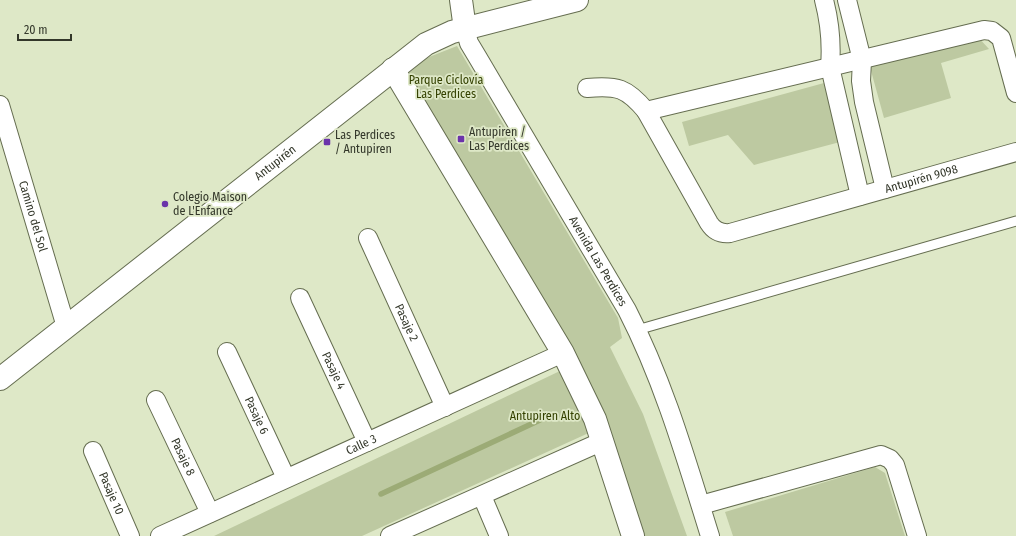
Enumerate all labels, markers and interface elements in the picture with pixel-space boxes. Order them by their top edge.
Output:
scale bar [18,16,71,42]
text: 20 m [24,23,48,37]
park label: Parque Ciclovía Las Perdices [409,73,483,101]
place label: Antupiren / Las Perdices [469,125,529,153]
place label: Las Perdices / Antupiren [335,128,395,156]
marker: Antupiren / Las Perdices [456,134,466,144]
marker: Las Perdices / Antupiren [322,137,332,147]
street label: Antupirén [252,142,298,183]
street label: Antupirén 9098 [883,162,959,196]
street label: Camino del Sol [16,179,50,253]
place label: Colegio Maison de L'Enfance [173,190,247,218]
marker: Colegio Maison de L'Enfance [160,199,170,209]
street label: Avenida Las Perdices [566,214,630,309]
street label: Pasaje 2 [392,302,421,343]
street label: Pasaje 4 [319,350,349,392]
street label: Pasaje 6 [242,394,272,437]
park label: Antupiren Alto [510,409,580,423]
street label: Calle 3 [344,432,379,458]
street label: Pasaje 8 [168,436,198,478]
street label: Pasaje 10 [96,470,127,517]

